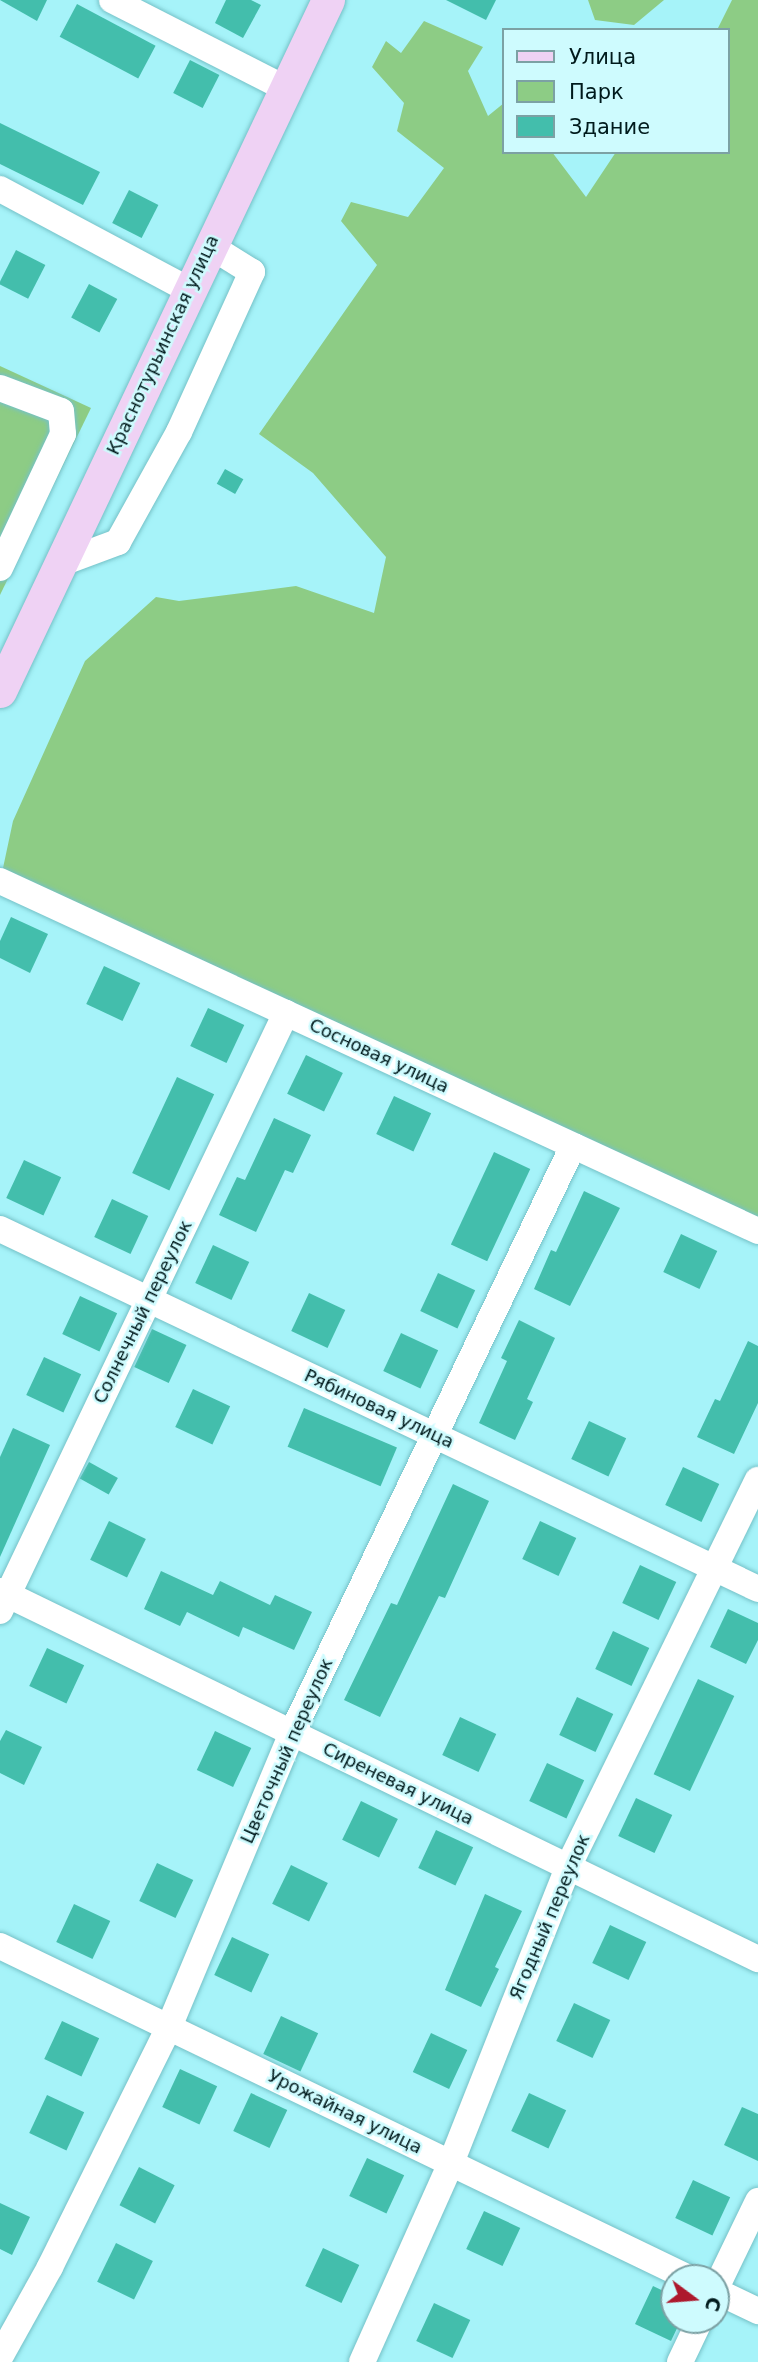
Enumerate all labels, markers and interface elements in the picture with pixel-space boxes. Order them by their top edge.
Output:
legend [503,28,730,154]
text: Улица [569,45,636,69]
text: Парк [569,80,624,104]
text: Здание [569,115,650,139]
street label: Краснотурьинская улица [102,232,224,458]
street label: Сосновая улица [306,1014,452,1098]
street label: Солнечный переулок [89,1217,197,1407]
street label: Рябиновая улица [301,1365,457,1453]
street label: Цветочный переулок [236,1655,338,1847]
street label: Сиреневая улица [319,1738,477,1830]
street label: Ягодный переулок [505,1831,595,2003]
street label: Урожайная улица [264,2065,426,2159]
north arrow [660,2264,730,2334]
text: С [701,2294,726,2314]

